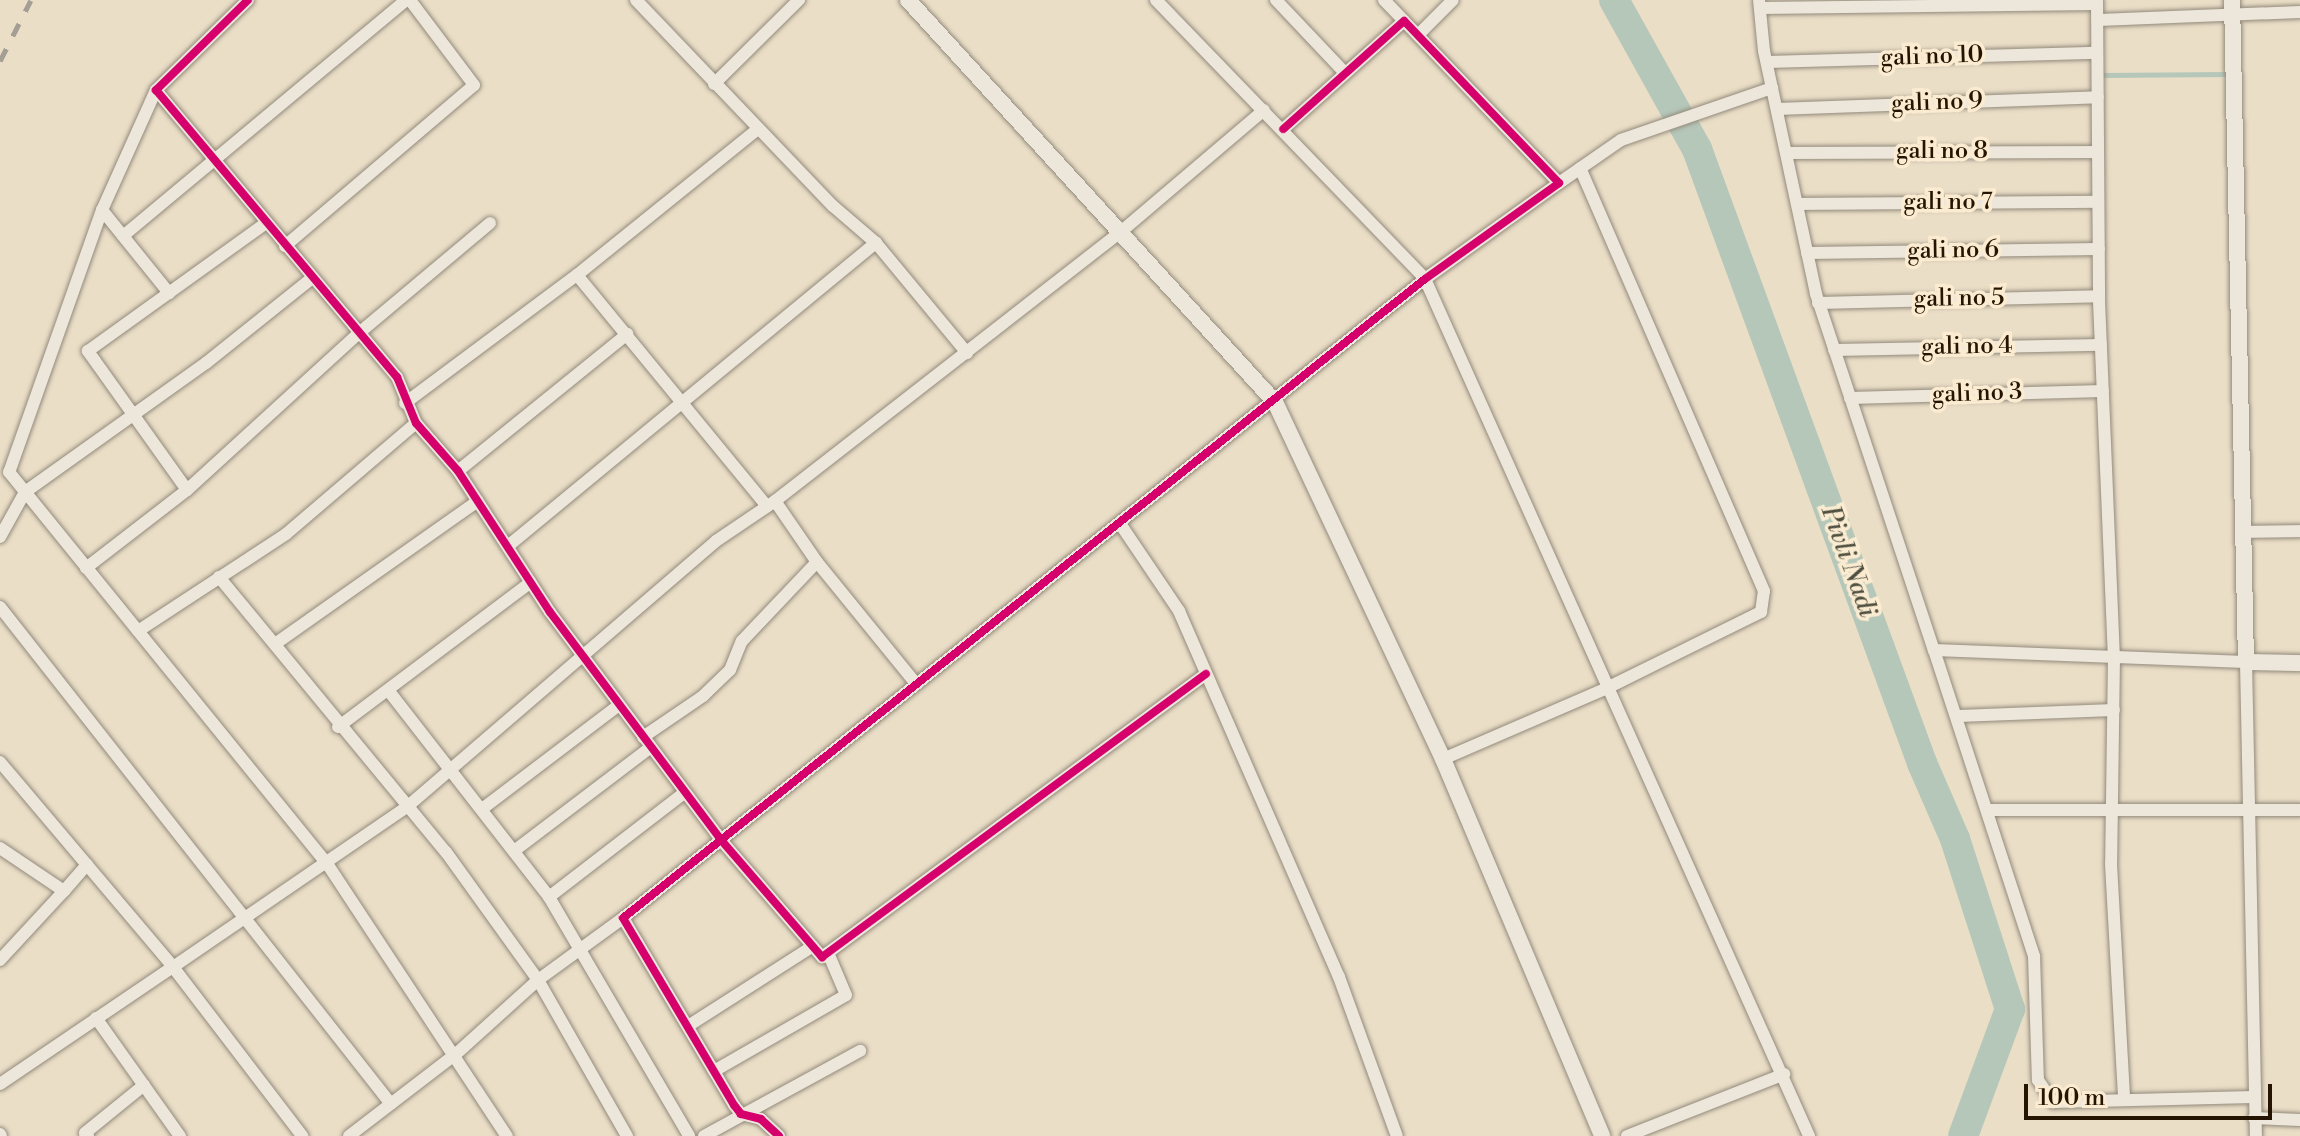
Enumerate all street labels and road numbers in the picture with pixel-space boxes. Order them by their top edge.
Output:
street label: gali no 10 [1880,41,1984,73]
street label: gali no 9 [1891,87,1983,119]
street label: gali no 8 [1896,138,1988,166]
street label: gali no 7 [1903,189,1993,217]
street label: gali no 6 [1907,236,1999,266]
street label: gali no 5 [1914,284,2004,314]
street label: gali no 4 [1921,332,2013,362]
street label: gali no 3 [1931,378,2023,410]

